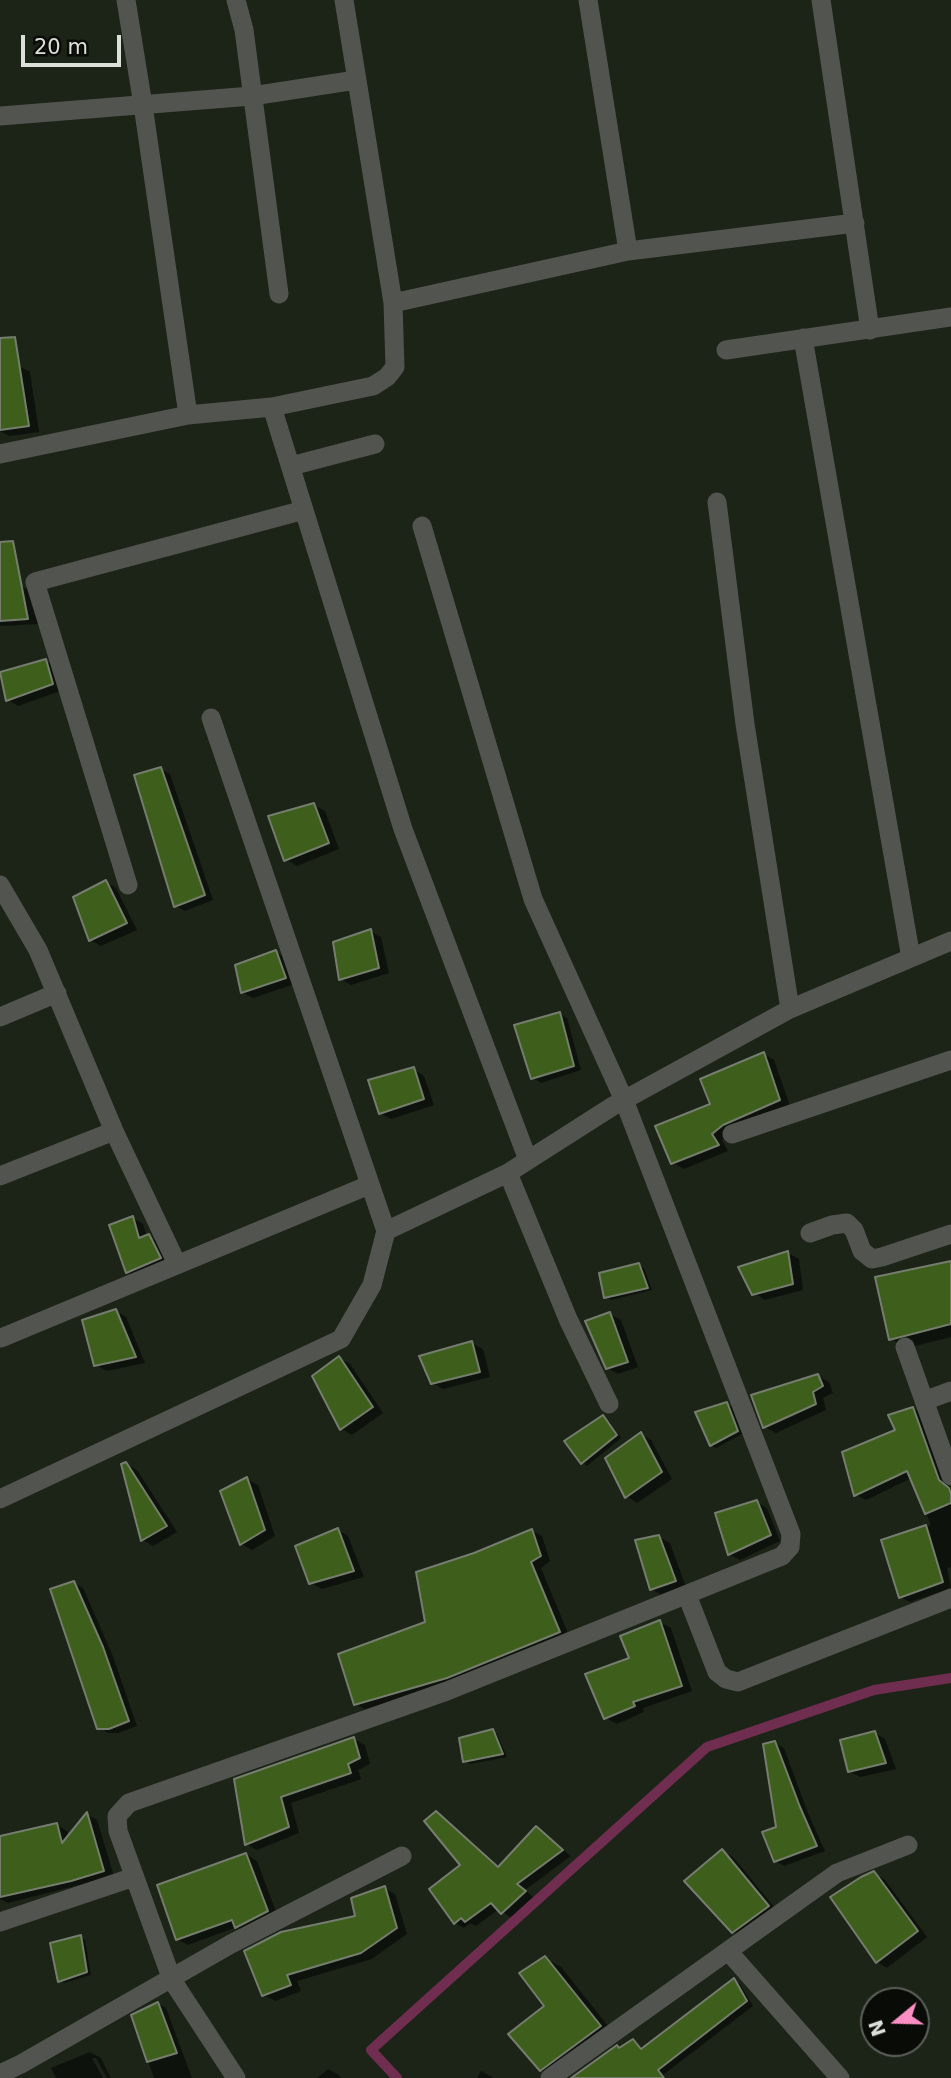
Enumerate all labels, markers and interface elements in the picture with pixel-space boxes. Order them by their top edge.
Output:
scale bar [24,21,124,65]
text: 20 m [34,35,88,59]
north arrow [860,1987,930,2057]
text: N [864,2017,890,2039]

